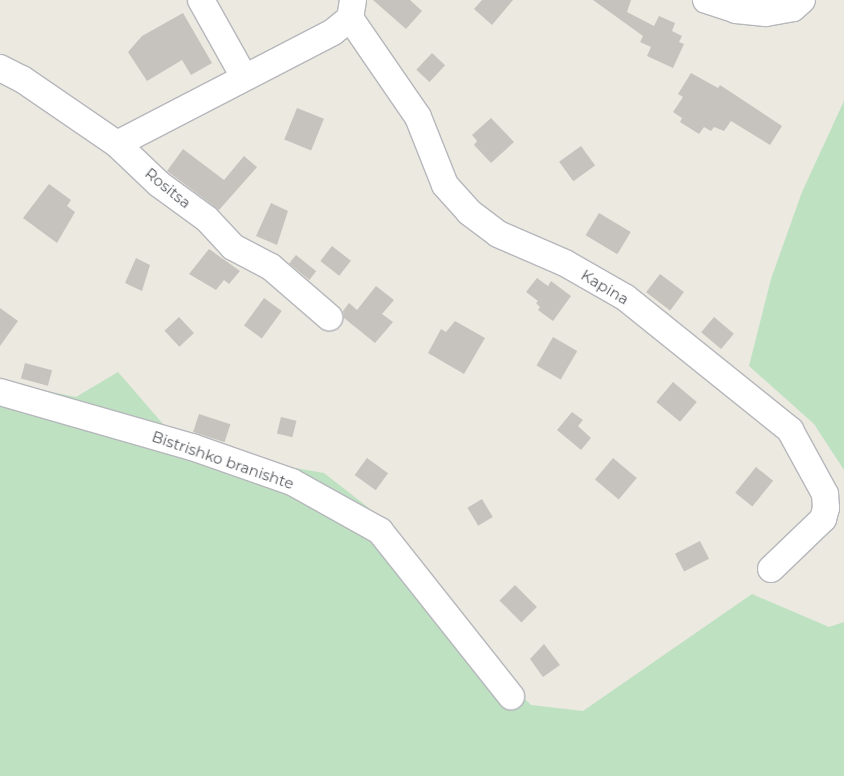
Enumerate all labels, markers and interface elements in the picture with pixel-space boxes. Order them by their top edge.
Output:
street label: Rositsa [141,164,195,212]
street label: Kapina [578,266,632,308]
street label: Bistrishko branishte [150,427,296,493]

